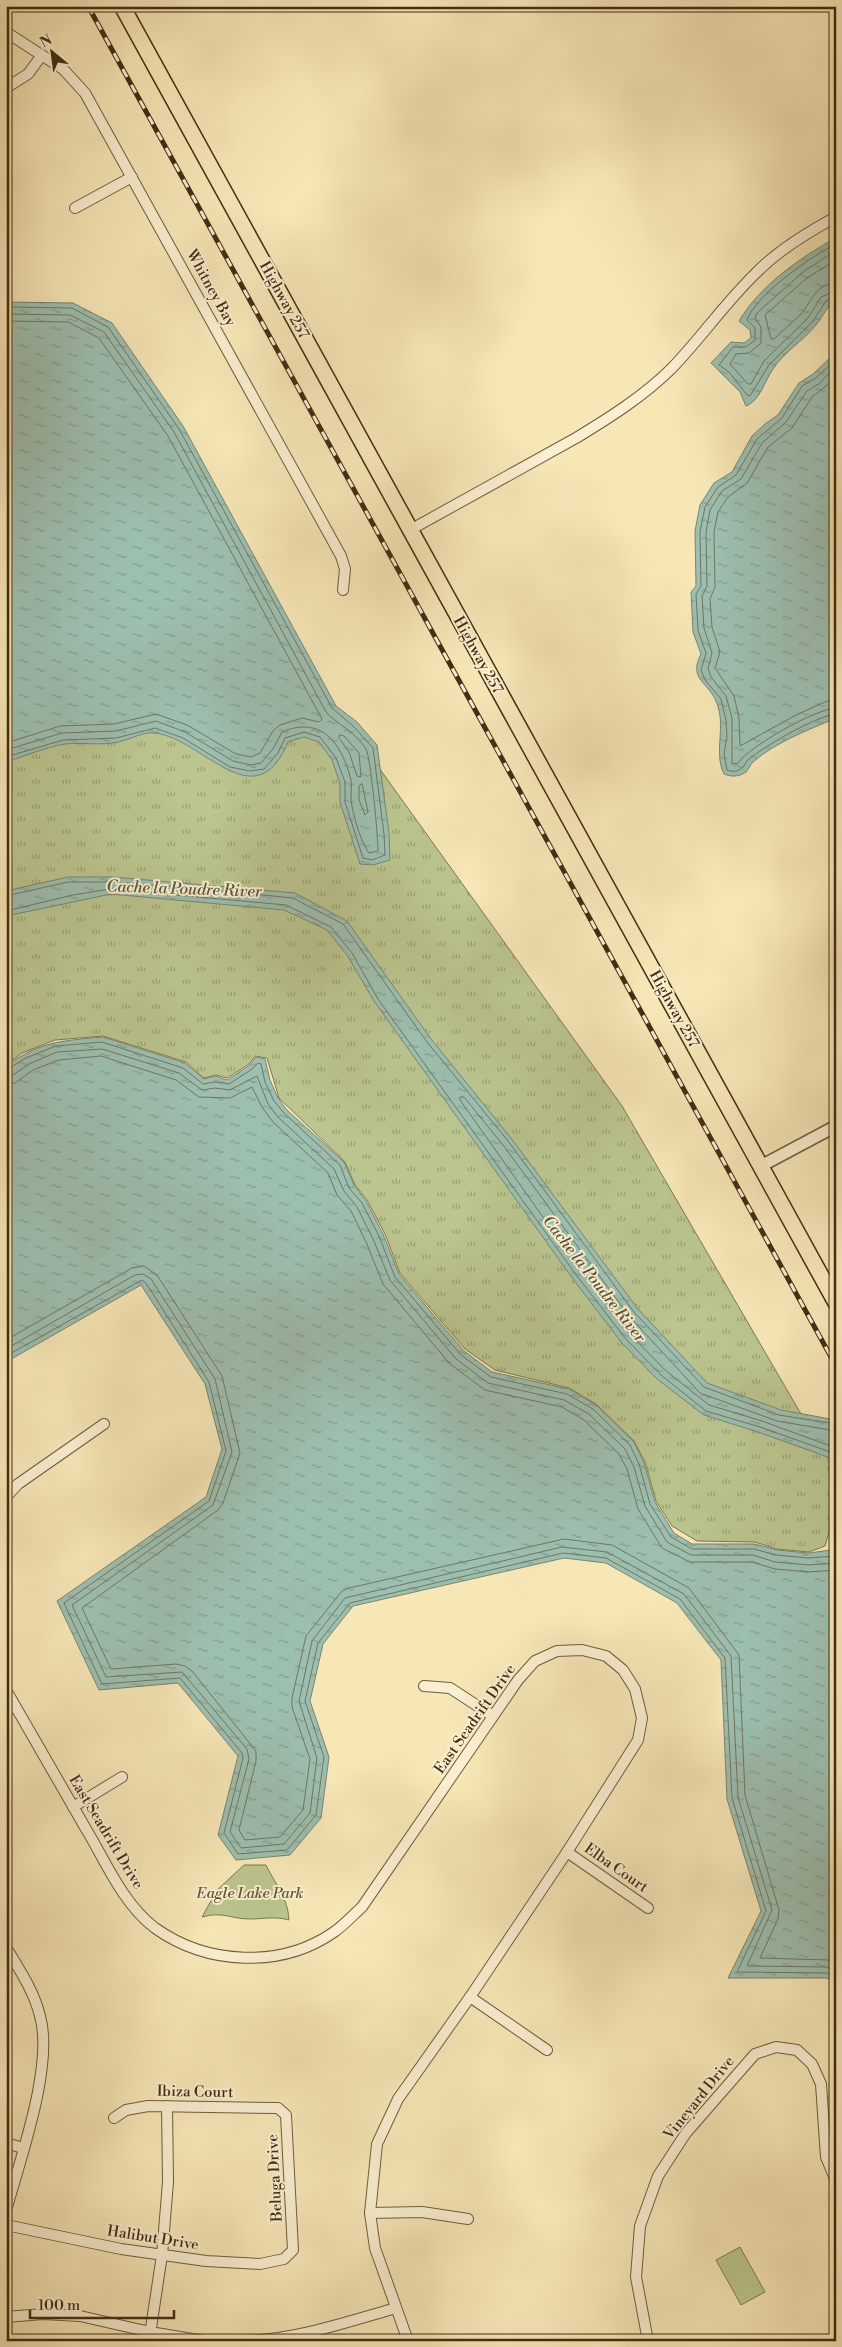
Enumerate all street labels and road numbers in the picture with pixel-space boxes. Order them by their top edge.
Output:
street label: Whitney Bay [182,245,240,330]
street label: Highway 257 [255,258,313,342]
street label: Highway 257 [449,613,507,697]
street label: Highway 257 [645,967,703,1051]
street label: East Seadrift Drive [430,1660,520,1778]
street label: East Seadrift Drive [64,1772,148,1892]
street label: Elba Court [580,1839,652,1897]
street label: Vineyard Drive [659,2052,739,2144]
street label: Ibiza Court [157,2082,234,2102]
street label: Beluga Drive [263,2134,287,2223]
street label: Halibut Drive [106,2221,200,2255]

